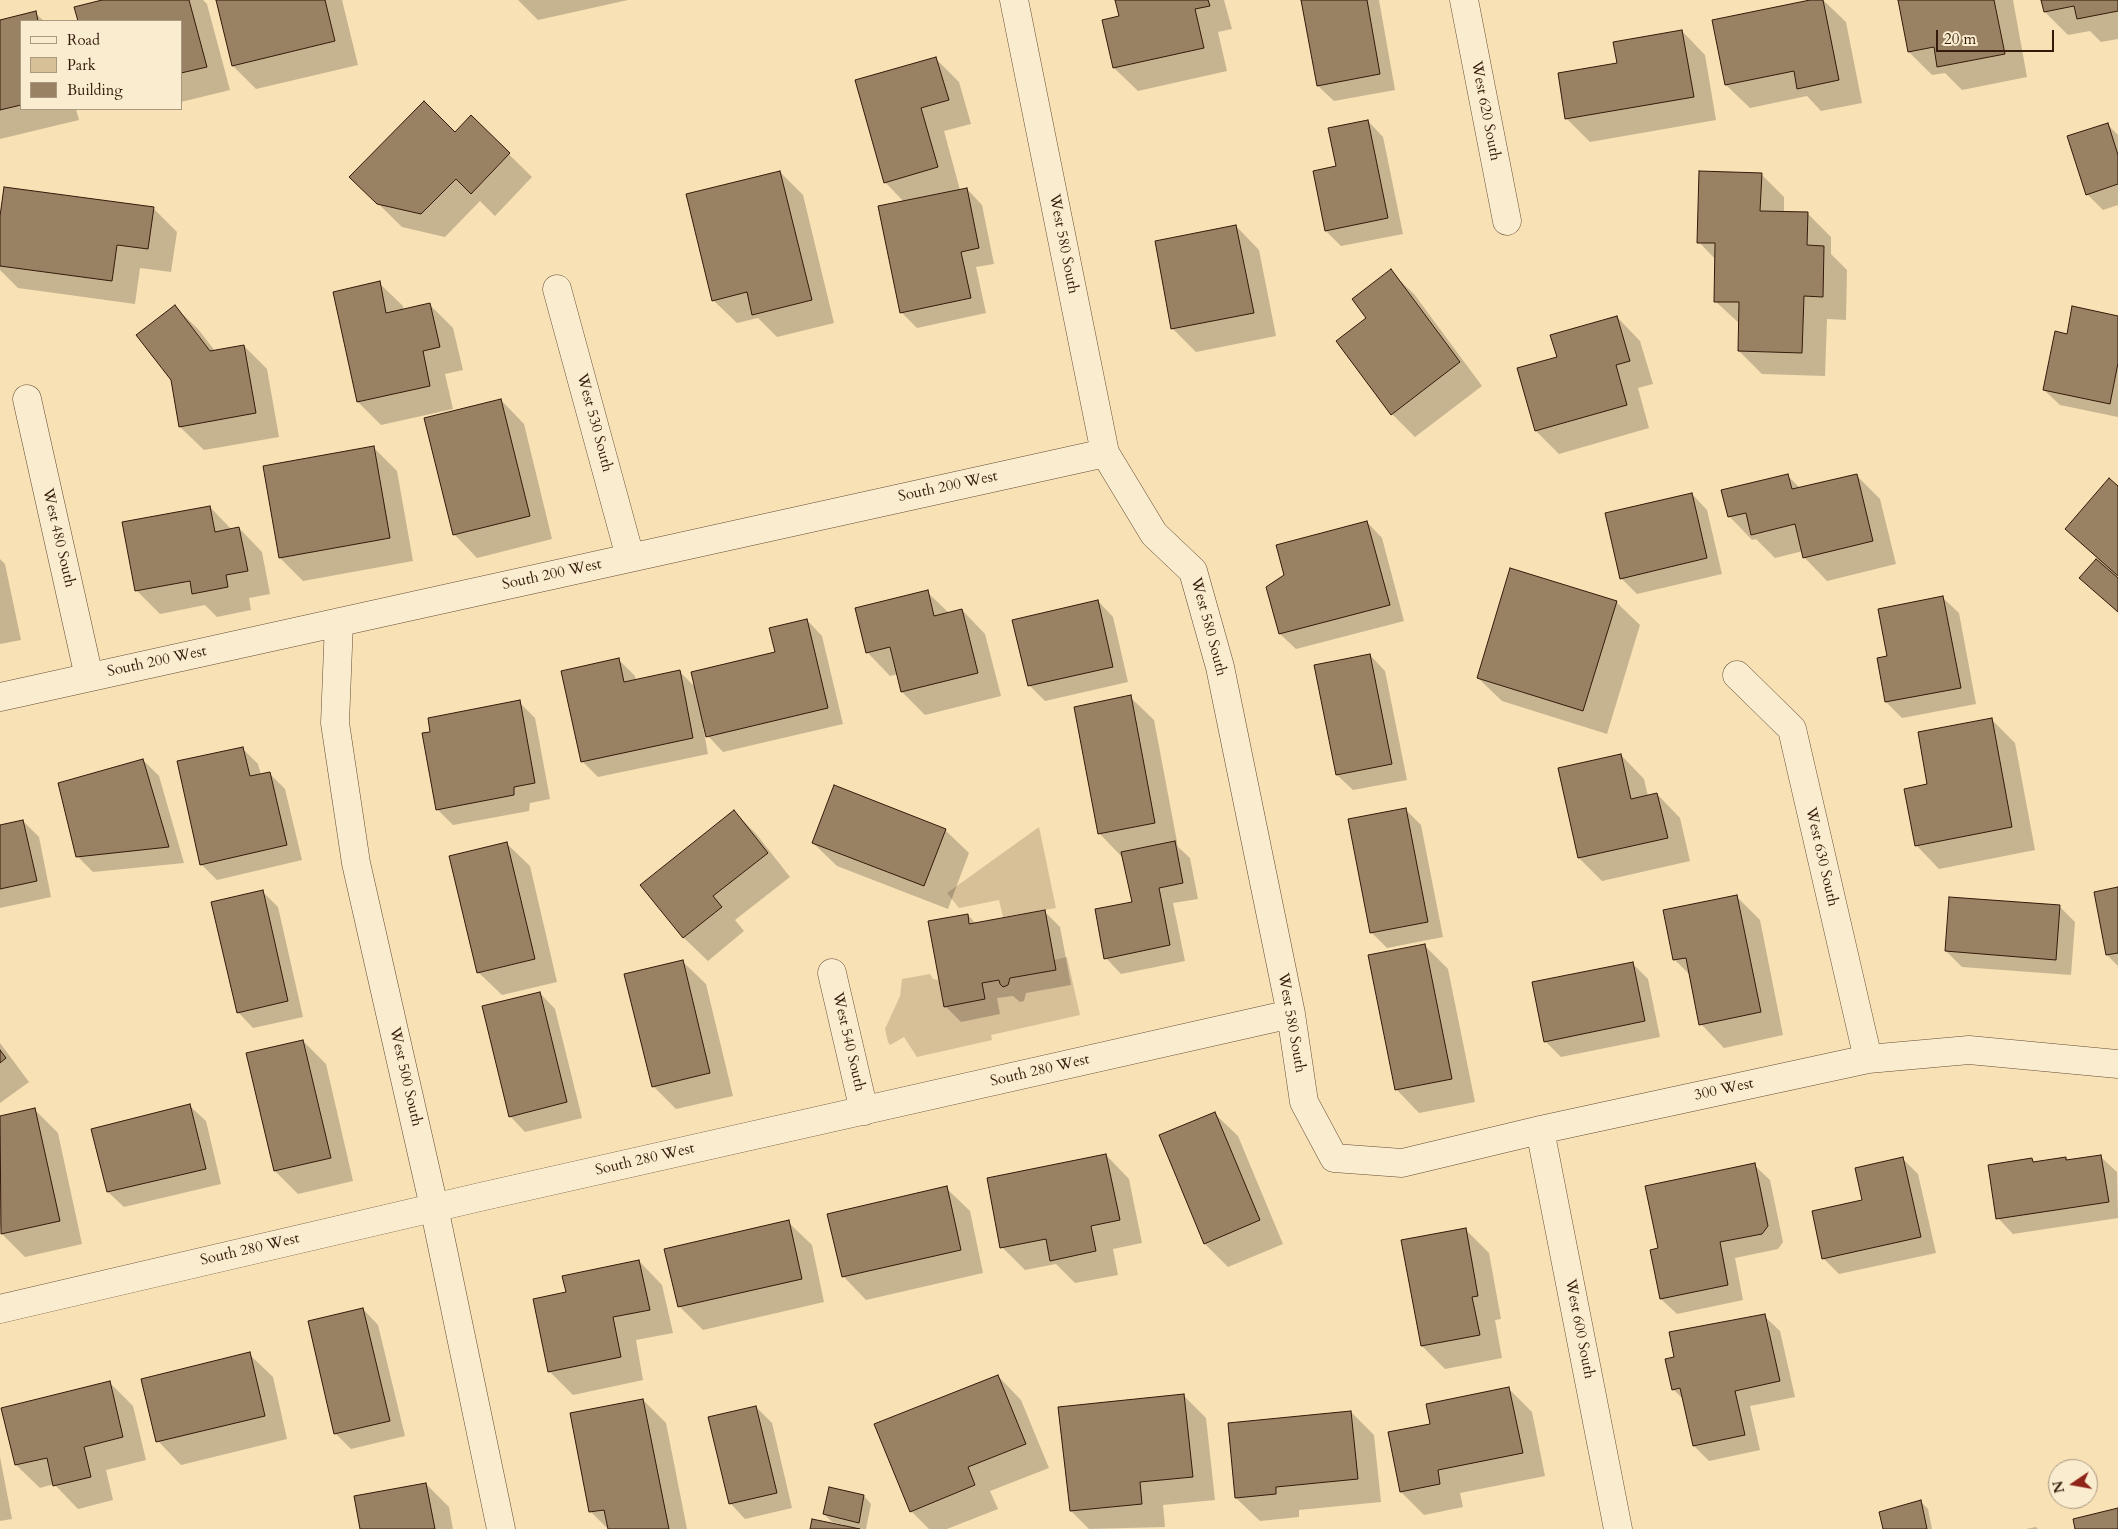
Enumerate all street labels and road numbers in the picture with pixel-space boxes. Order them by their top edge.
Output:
street label: West 620 South [1467,60,1503,162]
street label: West 580 South [1045,193,1081,295]
street label: West 530 South [572,372,616,474]
street label: South 200 West [897,468,999,506]
street label: West 480 South [38,487,78,589]
street label: South 200 West [501,556,603,594]
street label: West 580 South [1186,576,1230,678]
street label: South 200 West [106,643,208,681]
street label: West 630 South [1801,806,1841,908]
street label: West 580 South [1273,972,1309,1074]
street label: West 540 South [828,991,868,1093]
street label: West 500 South [385,1026,425,1128]
street label: South 280 West [989,1051,1091,1091]
street label: 300 West [1693,1075,1755,1105]
street label: South 280 West [594,1140,696,1180]
street label: South 280 West [199,1230,301,1270]
street label: West 600 South [1561,1278,1597,1380]

